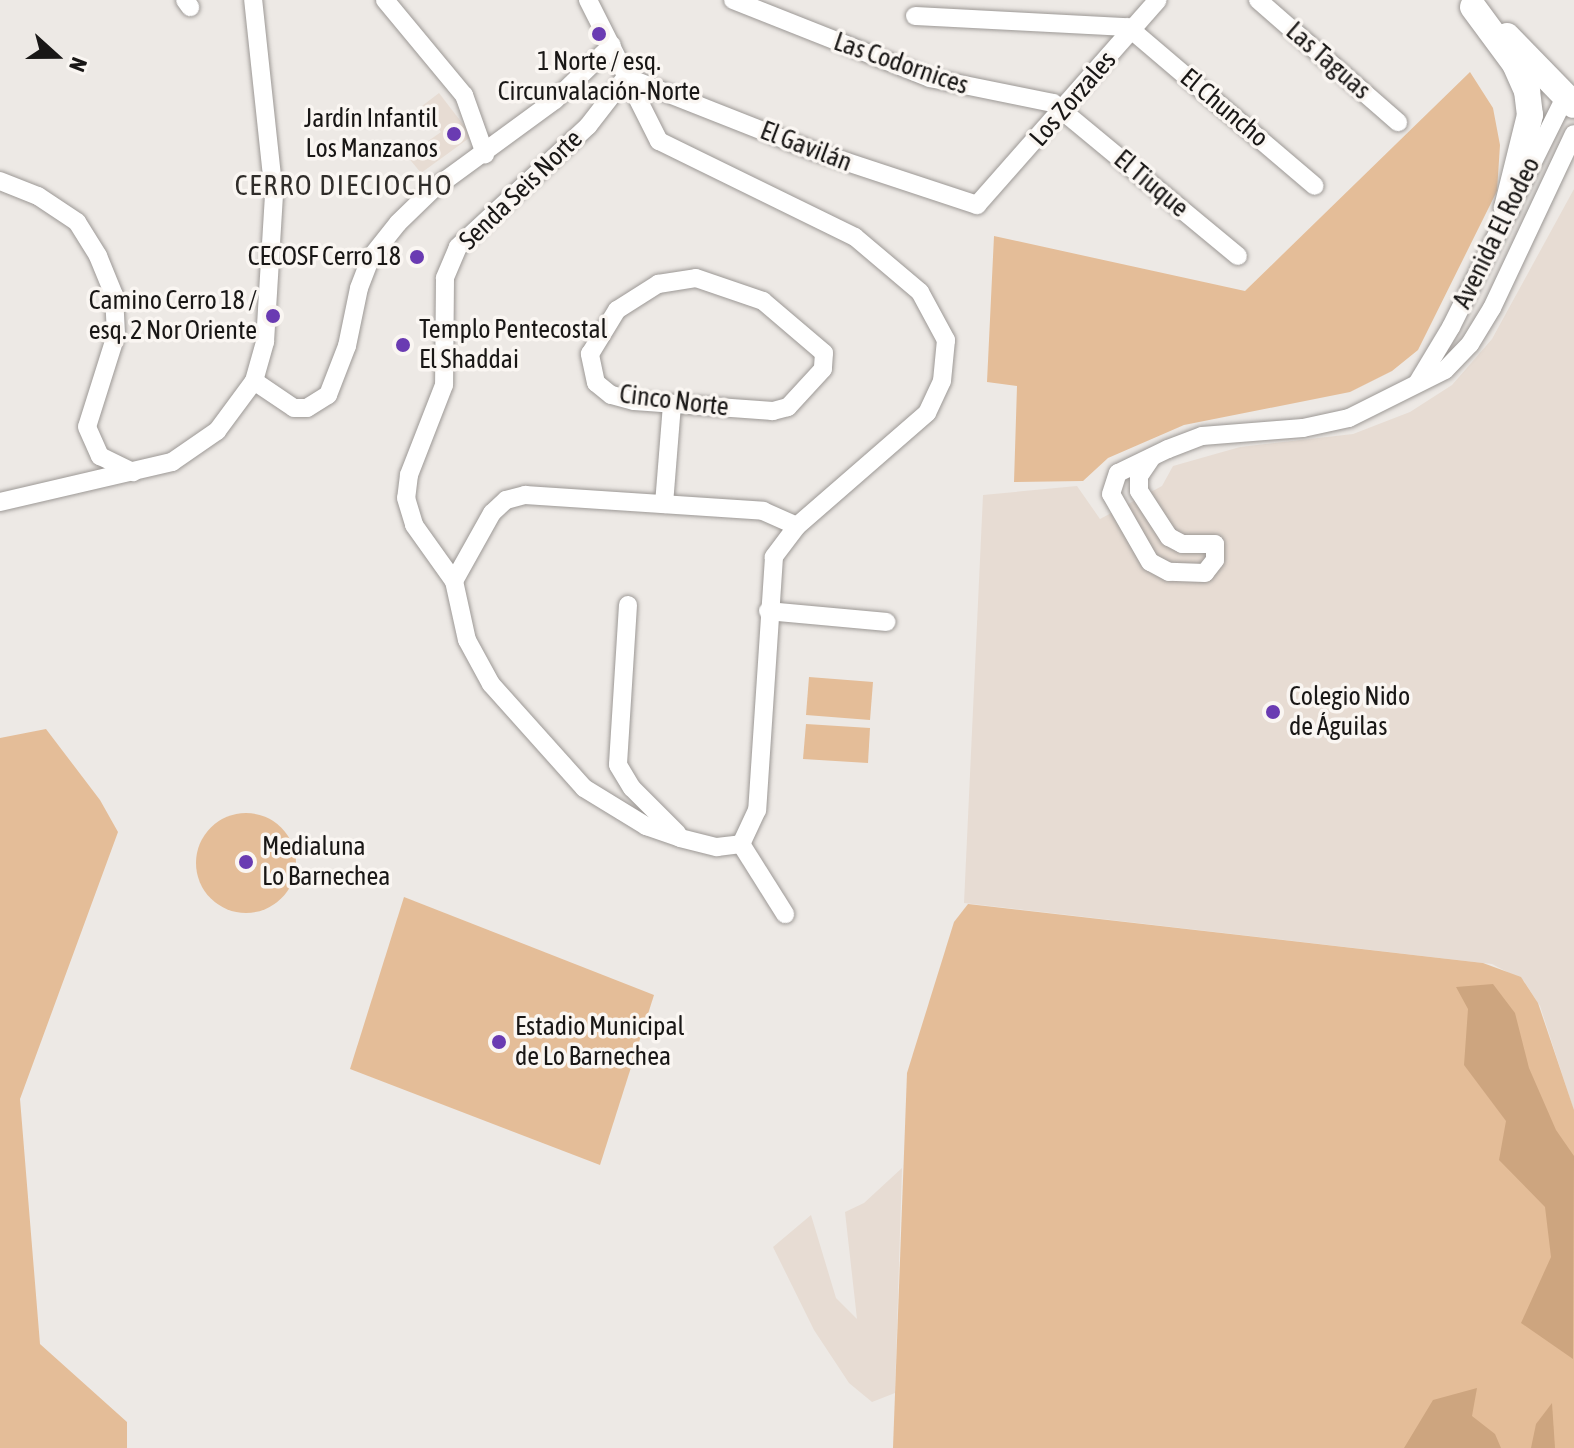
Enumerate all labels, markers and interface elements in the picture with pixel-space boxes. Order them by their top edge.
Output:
north arrow [16,16,96,96]
street label: Las Taguas [1279,16,1377,106]
marker: 1 Norte / esq. Circunvalación-Norte [590,25,608,43]
street label: Las Codornices [830,26,972,102]
street label: Los Zorzales [1023,45,1123,153]
place label: 1 Norte / esq. Circunvalación-Norte [498,46,700,108]
text: N [64,54,93,75]
street label: El Chuncho [1174,62,1274,154]
place label: Jardín Infantil Los Manzanos [304,103,438,164]
street label: El Gavilán [756,115,856,179]
street label: Senda Seis Norte [453,124,589,256]
marker: Jardín Infantil Los Manzanos [445,125,463,143]
street label: El Tiuque [1107,144,1195,224]
street label: Avenida El Rodeo [1447,152,1547,314]
district label: CERRO DIECIOCHO [235,168,453,202]
place label: CECOSF Cerro 18 [248,241,401,273]
marker: CECOSF Cerro 18 [408,248,426,266]
place label: Camino Cerro 18 / esq. 2 Nor Oriente [89,285,257,346]
marker: Camino Cerro 18 / esq. 2 Nor Oriente [264,307,282,325]
place label: Templo Pentecostal El Shaddai [419,314,607,376]
marker: Templo Pentecostal El Shaddai [394,336,412,354]
street label: Cinco Norte [618,379,730,423]
place label: Colegio Nido de Águilas [1289,681,1410,742]
marker: Colegio Nido de Águilas [1264,703,1282,721]
place label: Medialuna Lo Barnechea [262,831,390,892]
marker: Medialuna Lo Barnechea [237,853,255,871]
place label: Estadio Municipal de Lo Barnechea [515,1011,684,1072]
marker: Estadio Municipal de Lo Barnechea [490,1033,508,1051]

